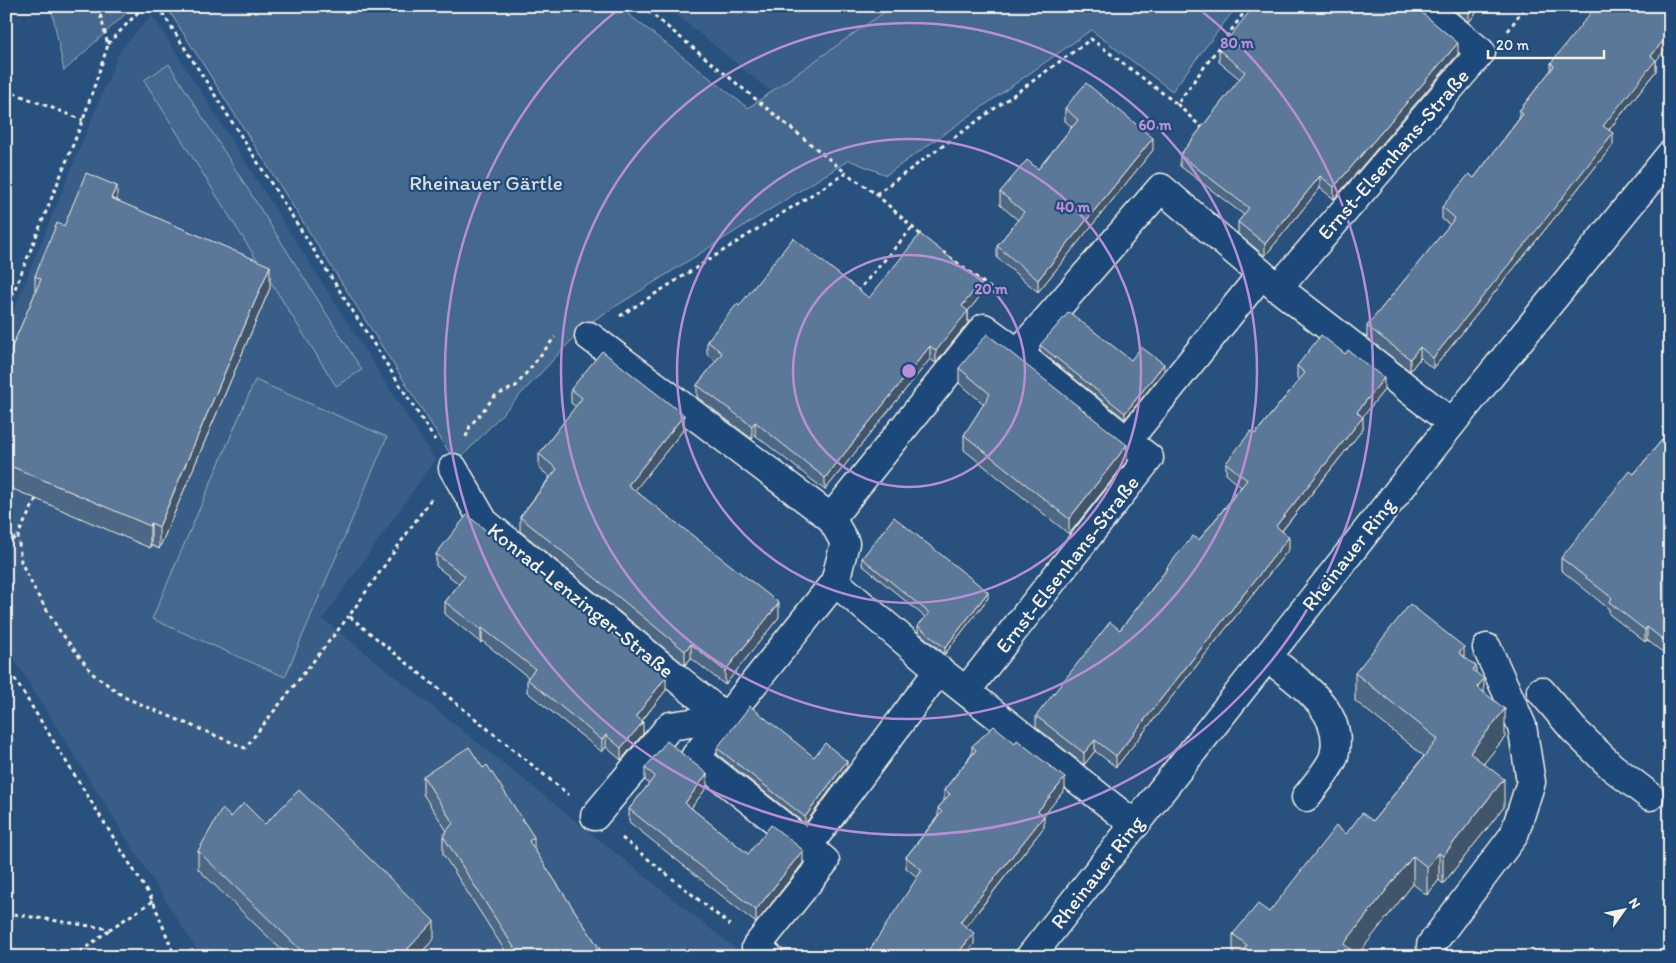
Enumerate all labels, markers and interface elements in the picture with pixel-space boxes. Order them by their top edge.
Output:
scale bar [1488,28,1605,60]
text: 80 m [1220,34,1254,52]
text: 20 m [1496,36,1530,54]
street label: Ernst-Elsenhans-Straße [1312,63,1474,245]
text: 60 m [1138,116,1172,134]
park label: Rheinauer Gärtle [409,170,563,195]
text: 40 m [1056,198,1091,216]
text: 20 m [974,280,1008,298]
centre of rings [900,362,918,380]
street label: Ernst-Elsenhans-Straße [990,470,1144,658]
street label: Rheinauer Ring [1296,492,1400,616]
street label: Konrad-Lenzinger-Straße [483,517,679,683]
street label: Rheinauer Ring [1045,810,1149,934]
north arrow [1598,886,1648,936]
text: N [1625,895,1644,912]

